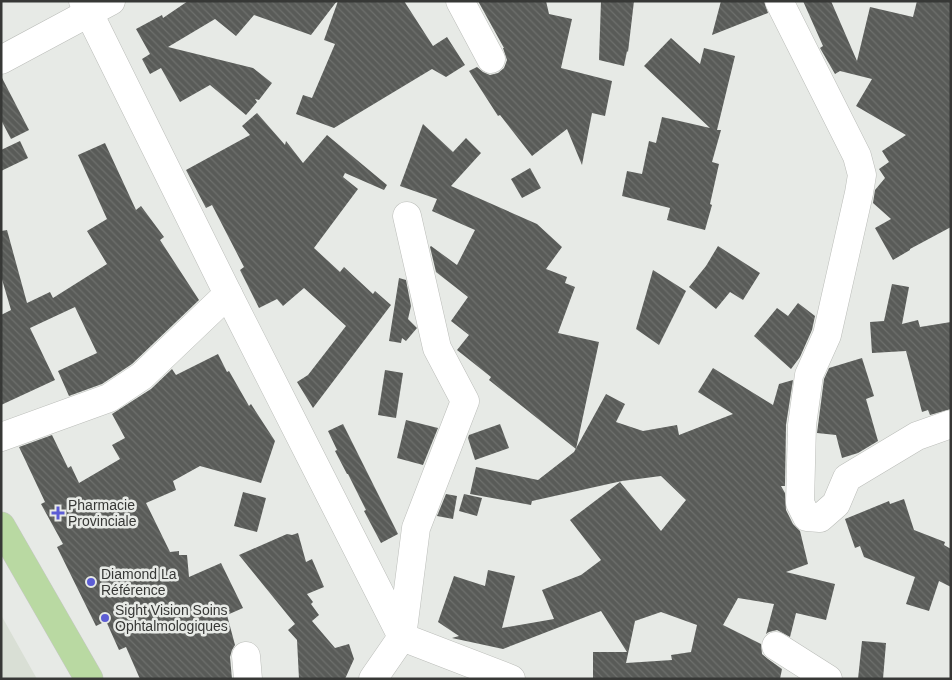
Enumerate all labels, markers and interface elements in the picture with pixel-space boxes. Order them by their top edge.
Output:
place label: Pharmacie Provinciale [68,497,137,529]
marker: Pharmacie Provinciale [52,507,64,519]
place label: Diamond La Référence [101,566,177,598]
marker: Diamond La Référence [85,576,97,588]
place label: Sight Vision Soins Ophtalmologiques [115,602,228,634]
marker: Sight Vision Soins Ophtalmologiques [99,612,111,624]

